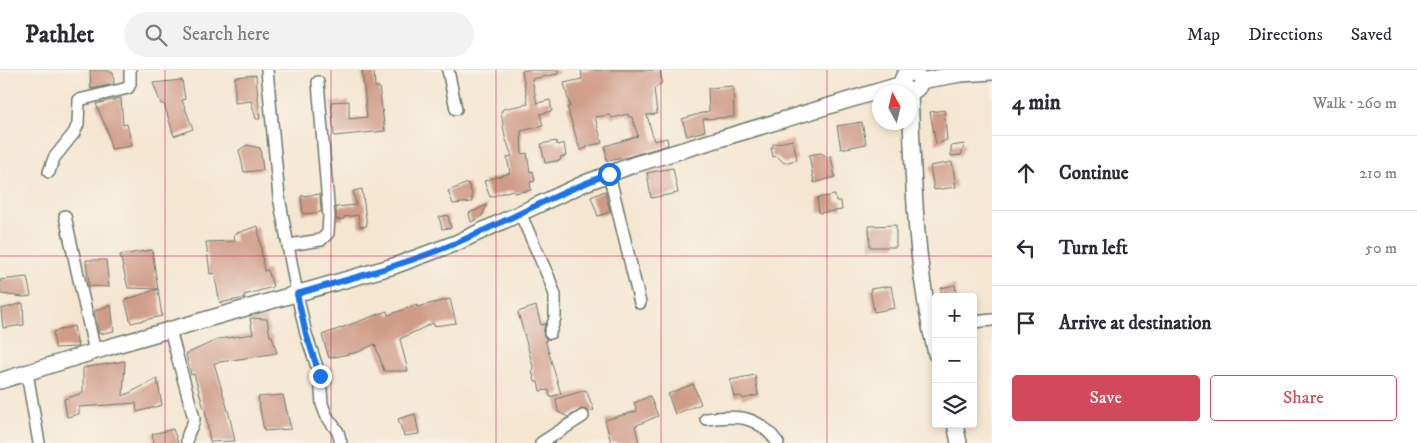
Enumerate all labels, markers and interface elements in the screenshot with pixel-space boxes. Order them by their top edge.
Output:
search box [124,12,474,57]
text: Pathlet [25,20,94,50]
icon: search [142,21,170,49]
text: Search here [182,23,270,46]
text: Map [1187,24,1220,46]
text: Directions [1248,24,1323,46]
text: Saved [1351,24,1392,46]
north arrow [872,85,917,130]
text: 4 min [1012,90,1061,116]
text: Walk · 260 m [1313,93,1397,113]
icon: ahead [1012,159,1040,187]
text: Continue [1059,162,1129,185]
route start [598,163,621,186]
text: 210 m [1359,163,1397,183]
icon: left [1012,234,1040,262]
text: Turn left [1059,237,1128,260]
text: 50 m [1365,238,1397,258]
map controls [932,293,977,428]
button: + [932,293,977,338]
icon: arrive [1012,309,1040,337]
text: Arrive at destination [1059,312,1211,335]
button: − [932,338,977,383]
route end [309,365,332,388]
button: Save [1012,375,1200,421]
button: Share [1210,375,1397,421]
button: layers [932,383,977,428]

